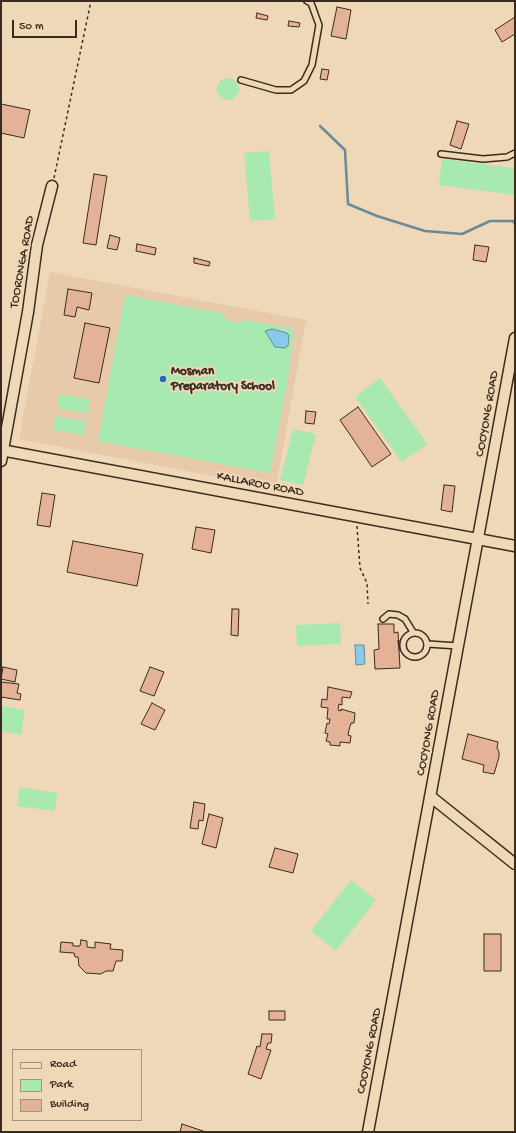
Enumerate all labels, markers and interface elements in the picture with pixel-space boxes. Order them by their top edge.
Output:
scale bar [14,12,79,38]
text: 50 m [19,20,44,34]
street label: TOORONGA ROAD [7,215,39,309]
place label: Mosman Preparatory School [171,364,275,395]
street label: COOYONG ROAD [473,370,503,458]
marker: Mosman Preparatory School [158,374,168,384]
street label: KALLAROO ROAD [215,469,305,501]
street label: COOYONG ROAD [414,689,444,777]
street label: COOYONG ROAD [354,1007,386,1095]
legend [12,1049,142,1121]
text: Road [50,1058,76,1072]
text: Park [50,1078,73,1092]
text: Building [50,1098,89,1112]

